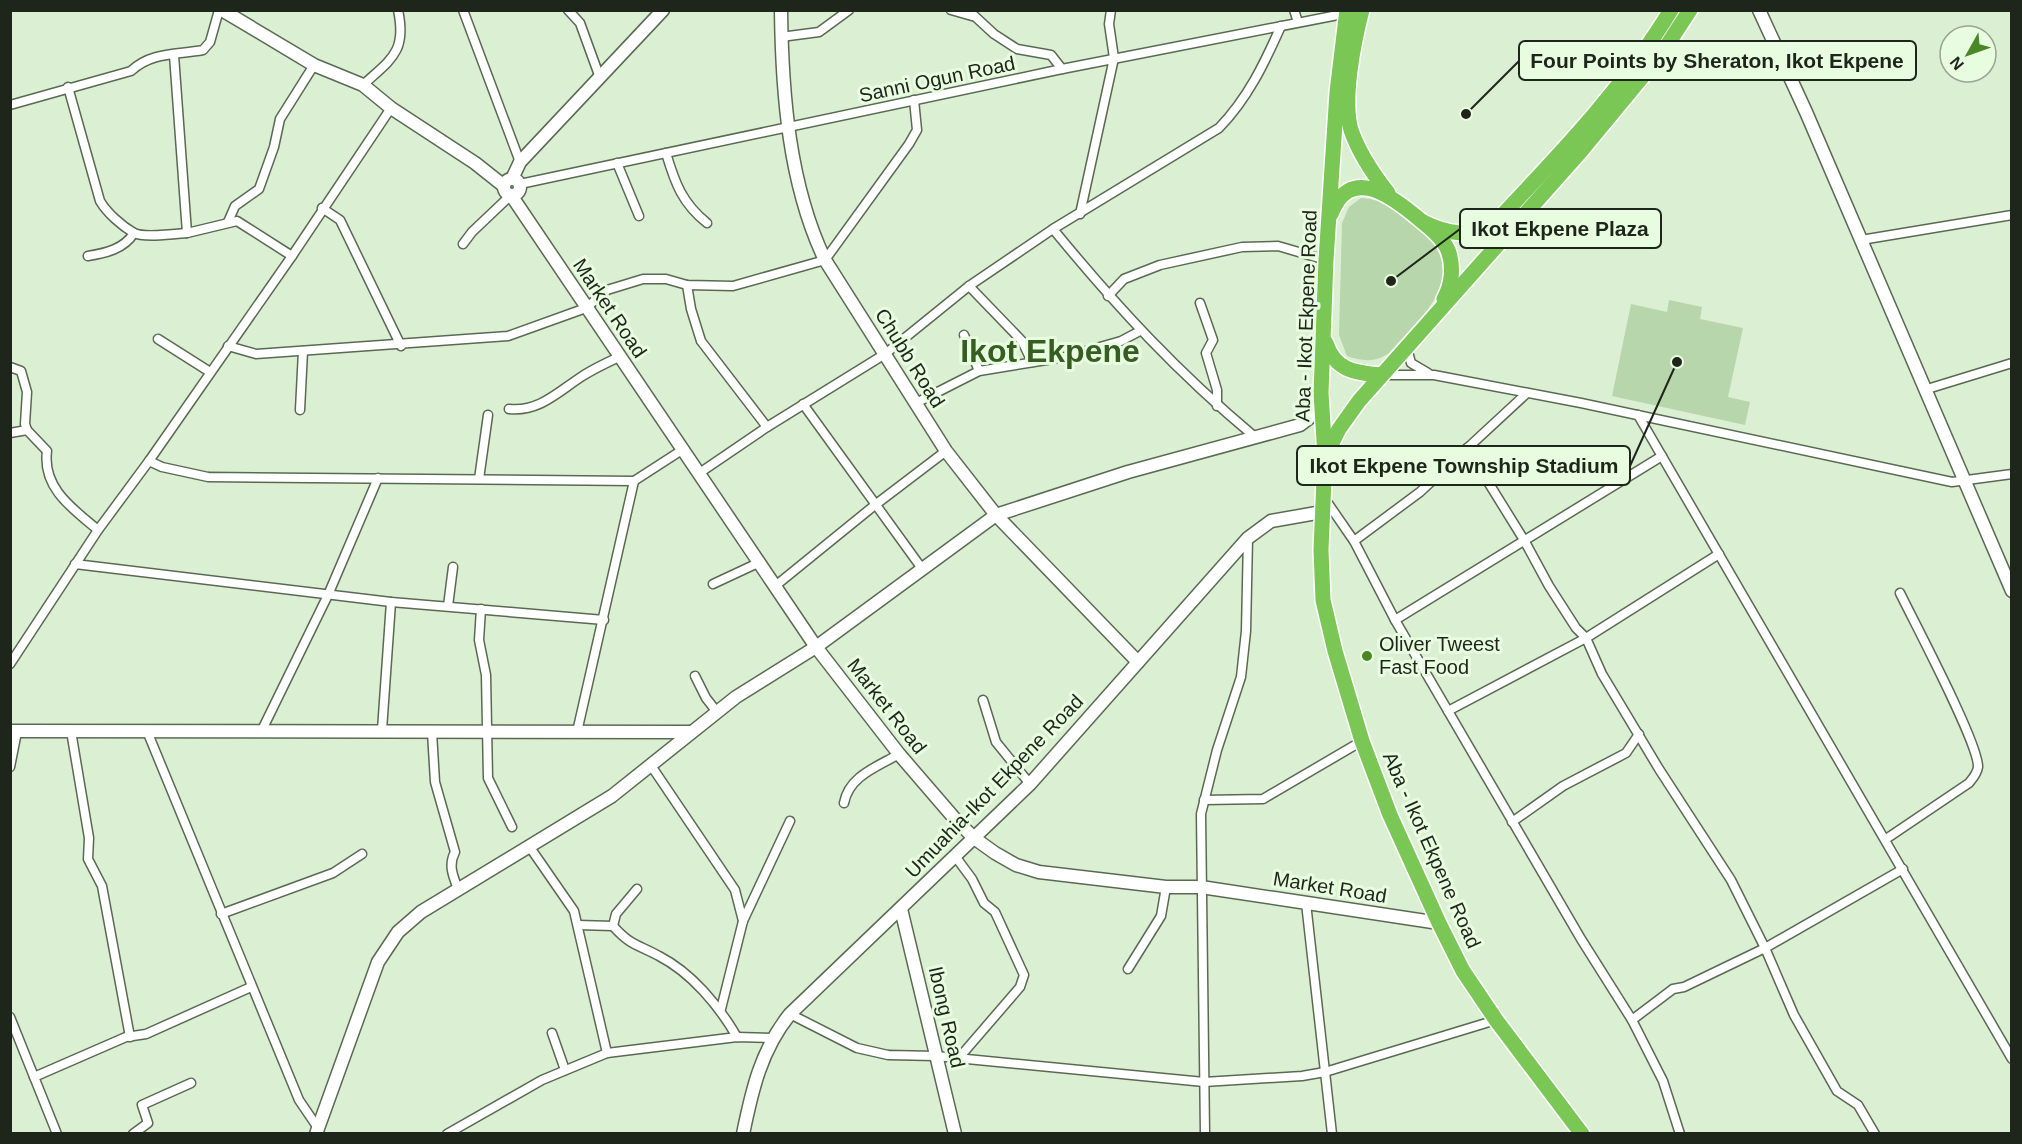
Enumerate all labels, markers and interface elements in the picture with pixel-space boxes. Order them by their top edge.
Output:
north arrow [1938,24,1998,84]
callout: Four Points by Sheraton, Ikot Ekpene [1519,41,1916,80]
text: Four Points by Sheraton, Ikot Ekpene [1530,49,1904,72]
street label: Sanni Ogun Road [857,52,1017,106]
text: N [1947,53,1967,73]
callout: Ikot Ekpene Plaza [1460,209,1661,248]
street label: Aba - Ikot Ekpene Road [1291,210,1321,422]
text: Ikot Ekpene Plaza [1471,217,1649,240]
street label: Market Road [569,254,651,362]
street label: Chubb Road [871,305,949,411]
district label: Ikot Ekpene [960,333,1140,369]
callout: Ikot Ekpene Township Stadium [1297,446,1630,485]
text: Ikot Ekpene Township Stadium [1310,454,1618,477]
place label: Oliver Tweest Fast Food [1379,633,1500,678]
marker: Oliver Tweest Fast Food [1360,649,1374,663]
street label: Market Road [843,654,931,758]
street label: Umuahia-Ikot Ekpene Road [901,690,1087,882]
street label: Aba - Ikot Ekpene Road [1379,749,1485,951]
street label: Market Road [1272,867,1388,907]
street label: Ibong Road [925,964,969,1070]

